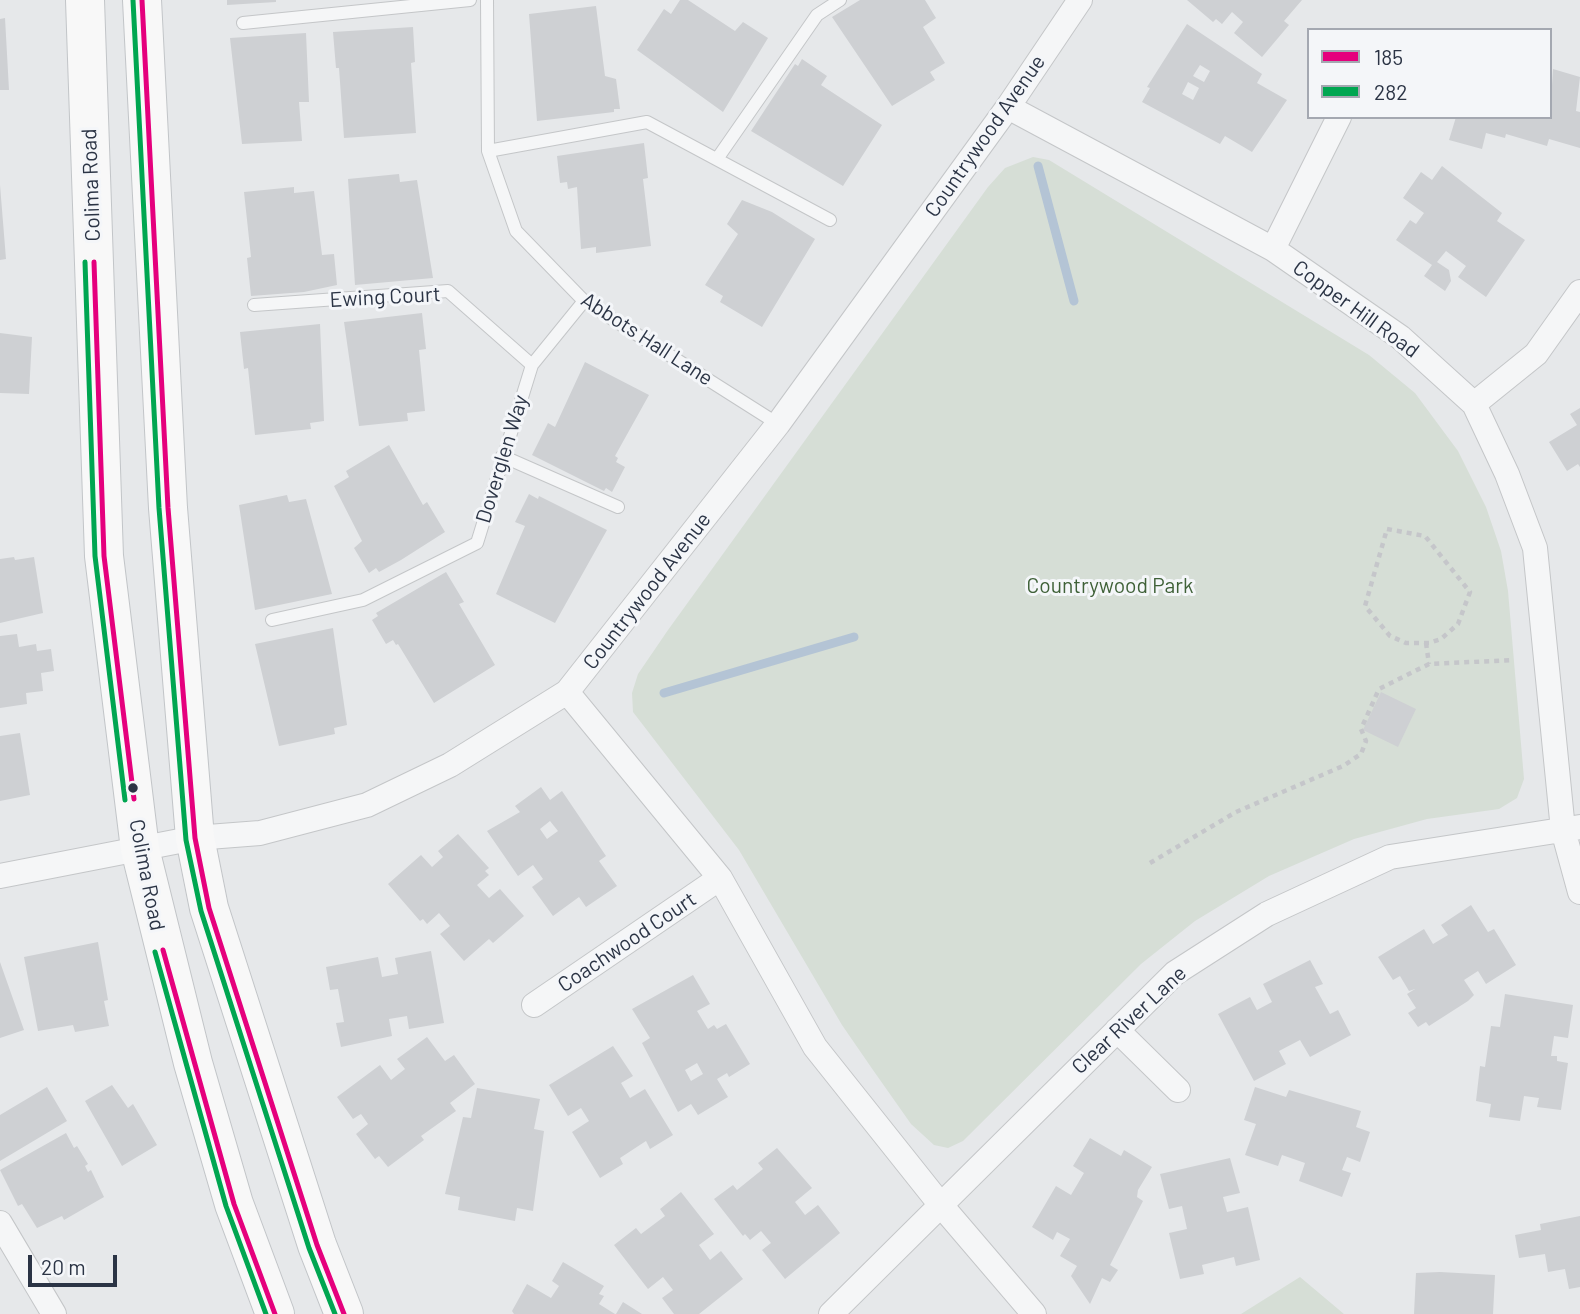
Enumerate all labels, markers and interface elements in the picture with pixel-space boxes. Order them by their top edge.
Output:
legend [1307,28,1552,119]
text: 185 [1374,44,1403,69]
street label: Countrywood Avenue [920,50,1050,222]
text: 282 [1374,79,1407,104]
street label: Colima Road [76,128,106,242]
street label: Copper Hill Road [1288,255,1424,363]
street label: Ewing Court [329,282,441,312]
street label: Abbots Hall Lane [576,287,718,391]
street label: Doverglen Way [471,392,533,526]
street label: Countrywood Avenue [578,507,716,675]
park label: Countrywood Park [1027,573,1193,599]
unlabelled marker [126,781,140,795]
street label: Colima Road [124,817,170,933]
street label: Coachwood Court [553,886,701,998]
street label: Clear River Lane [1067,961,1191,1079]
scale bar [32,1240,121,1284]
text: 20 m [41,1254,86,1279]

